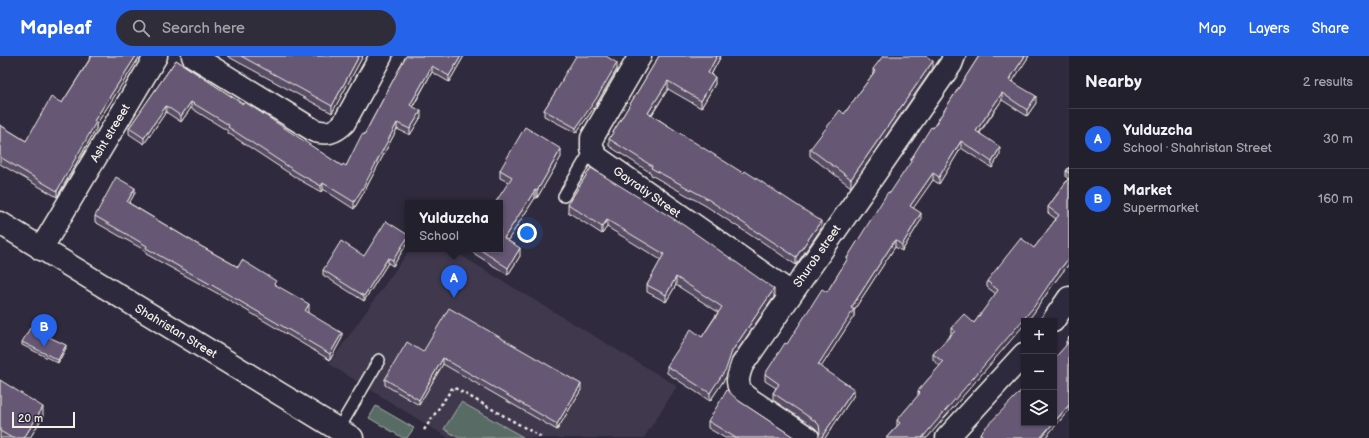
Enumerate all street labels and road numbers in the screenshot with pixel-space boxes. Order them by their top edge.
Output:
street label: Asht streeet [87,101,134,165]
street label: Gayratiy Street [610,164,684,221]
street label: Shurob street [790,222,845,291]
street label: Shahristan Street [132,301,220,362]

